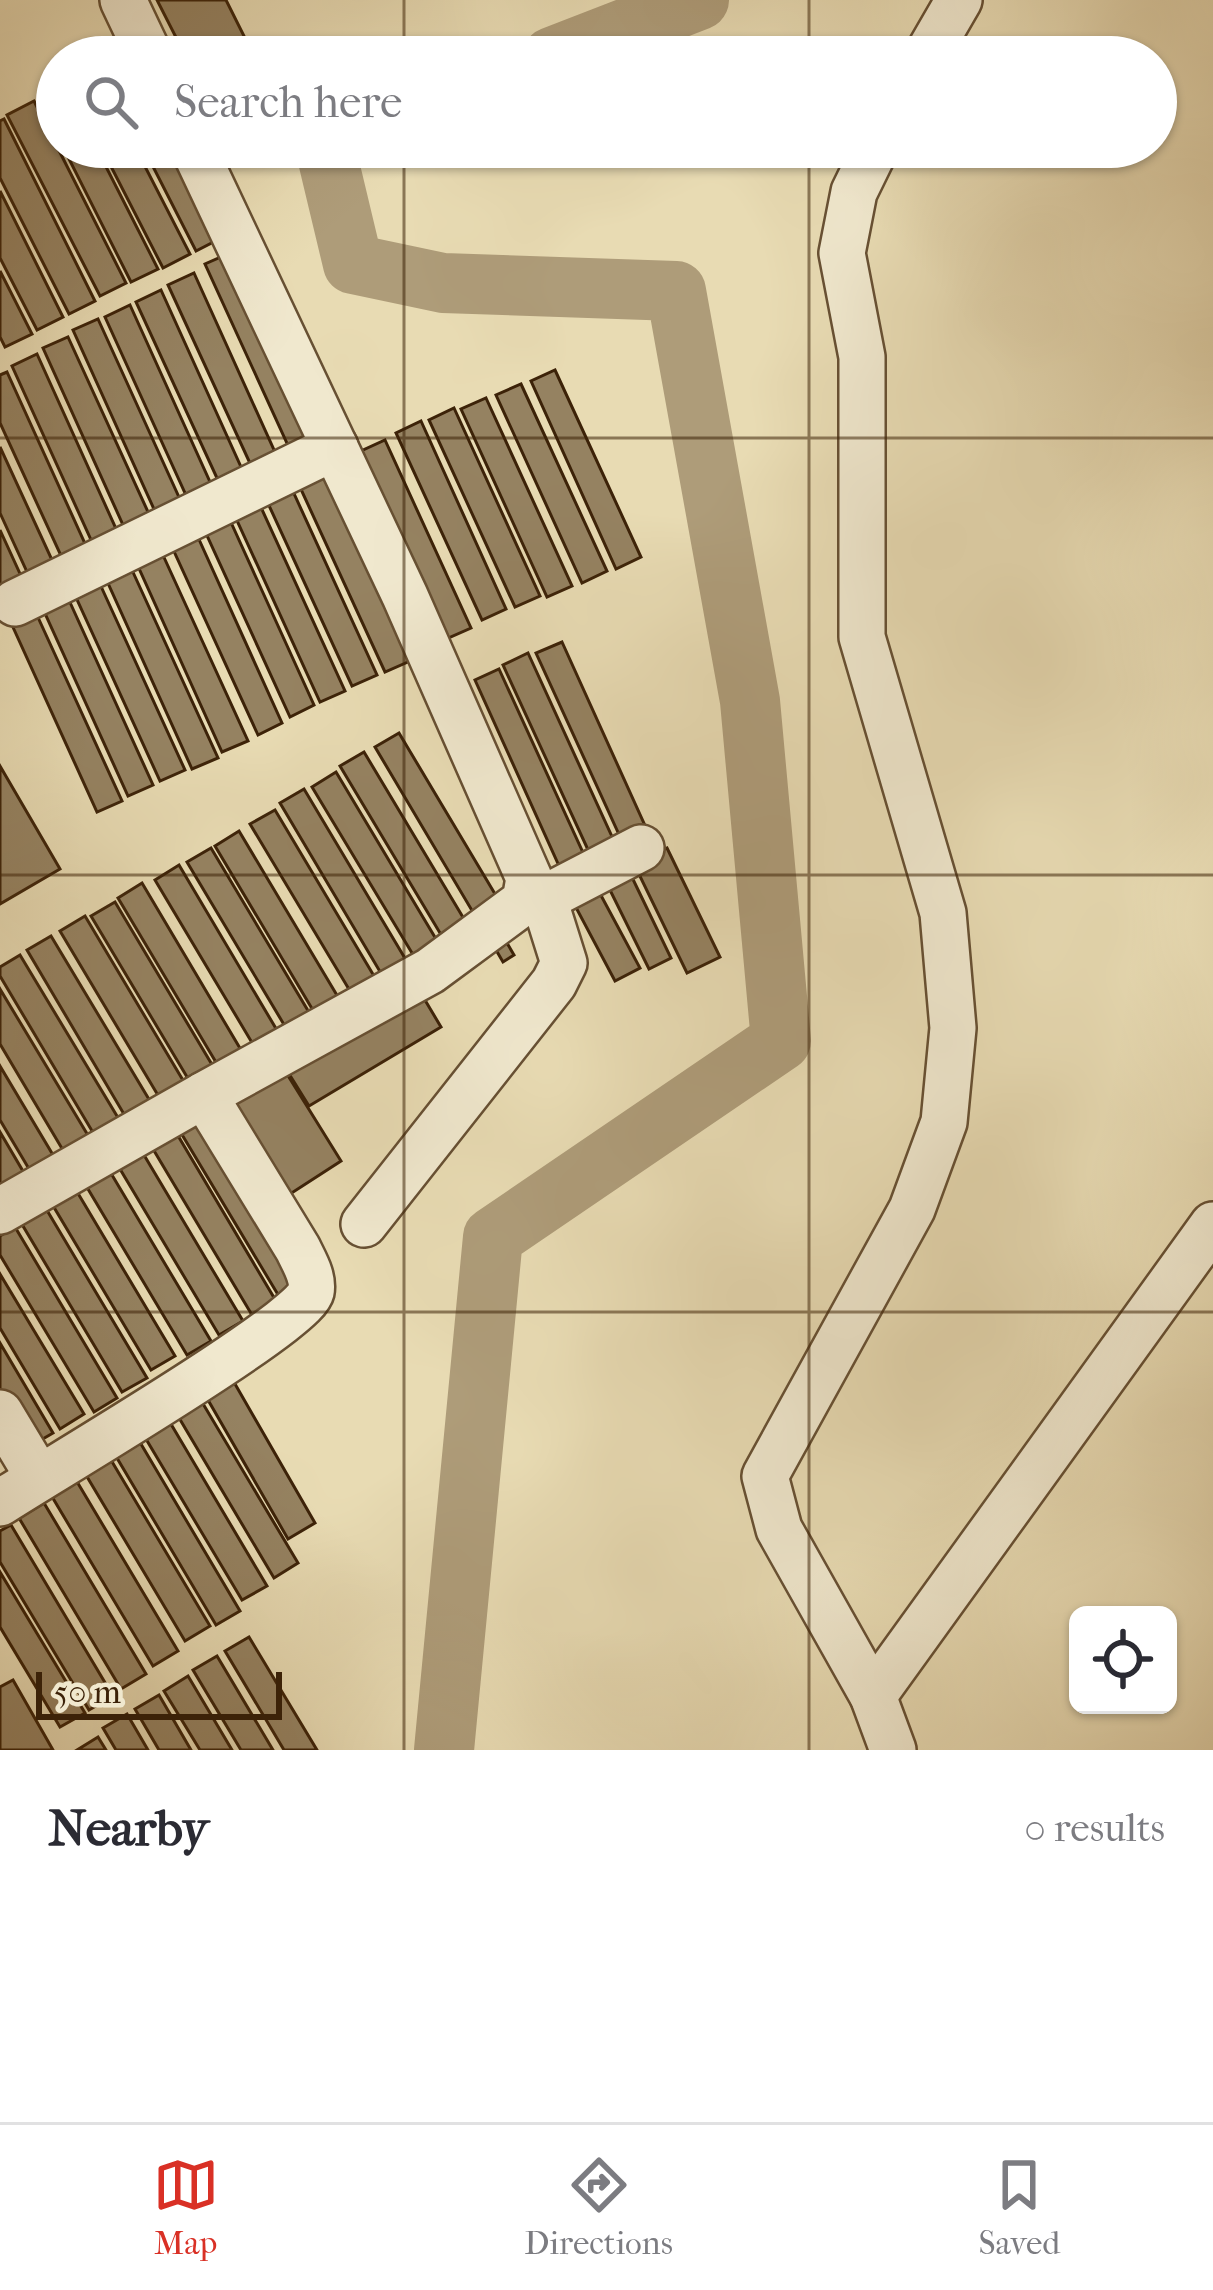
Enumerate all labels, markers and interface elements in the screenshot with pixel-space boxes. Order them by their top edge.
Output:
search box [36,36,1177,168]
icon: search [78,69,144,135]
text: Search here [174,76,402,129]
map controls [1069,1606,1177,1714]
button: locate [1069,1606,1177,1714]
scale bar [36,1666,282,1719]
text: 50 m [54,1673,121,1712]
text: Nearby [48,1798,209,1858]
text: 0 results [1024,1805,1165,1851]
tab: Map [153,2152,219,2263]
tab: Directions [524,2152,673,2263]
tab: Saved [978,2152,1060,2263]

